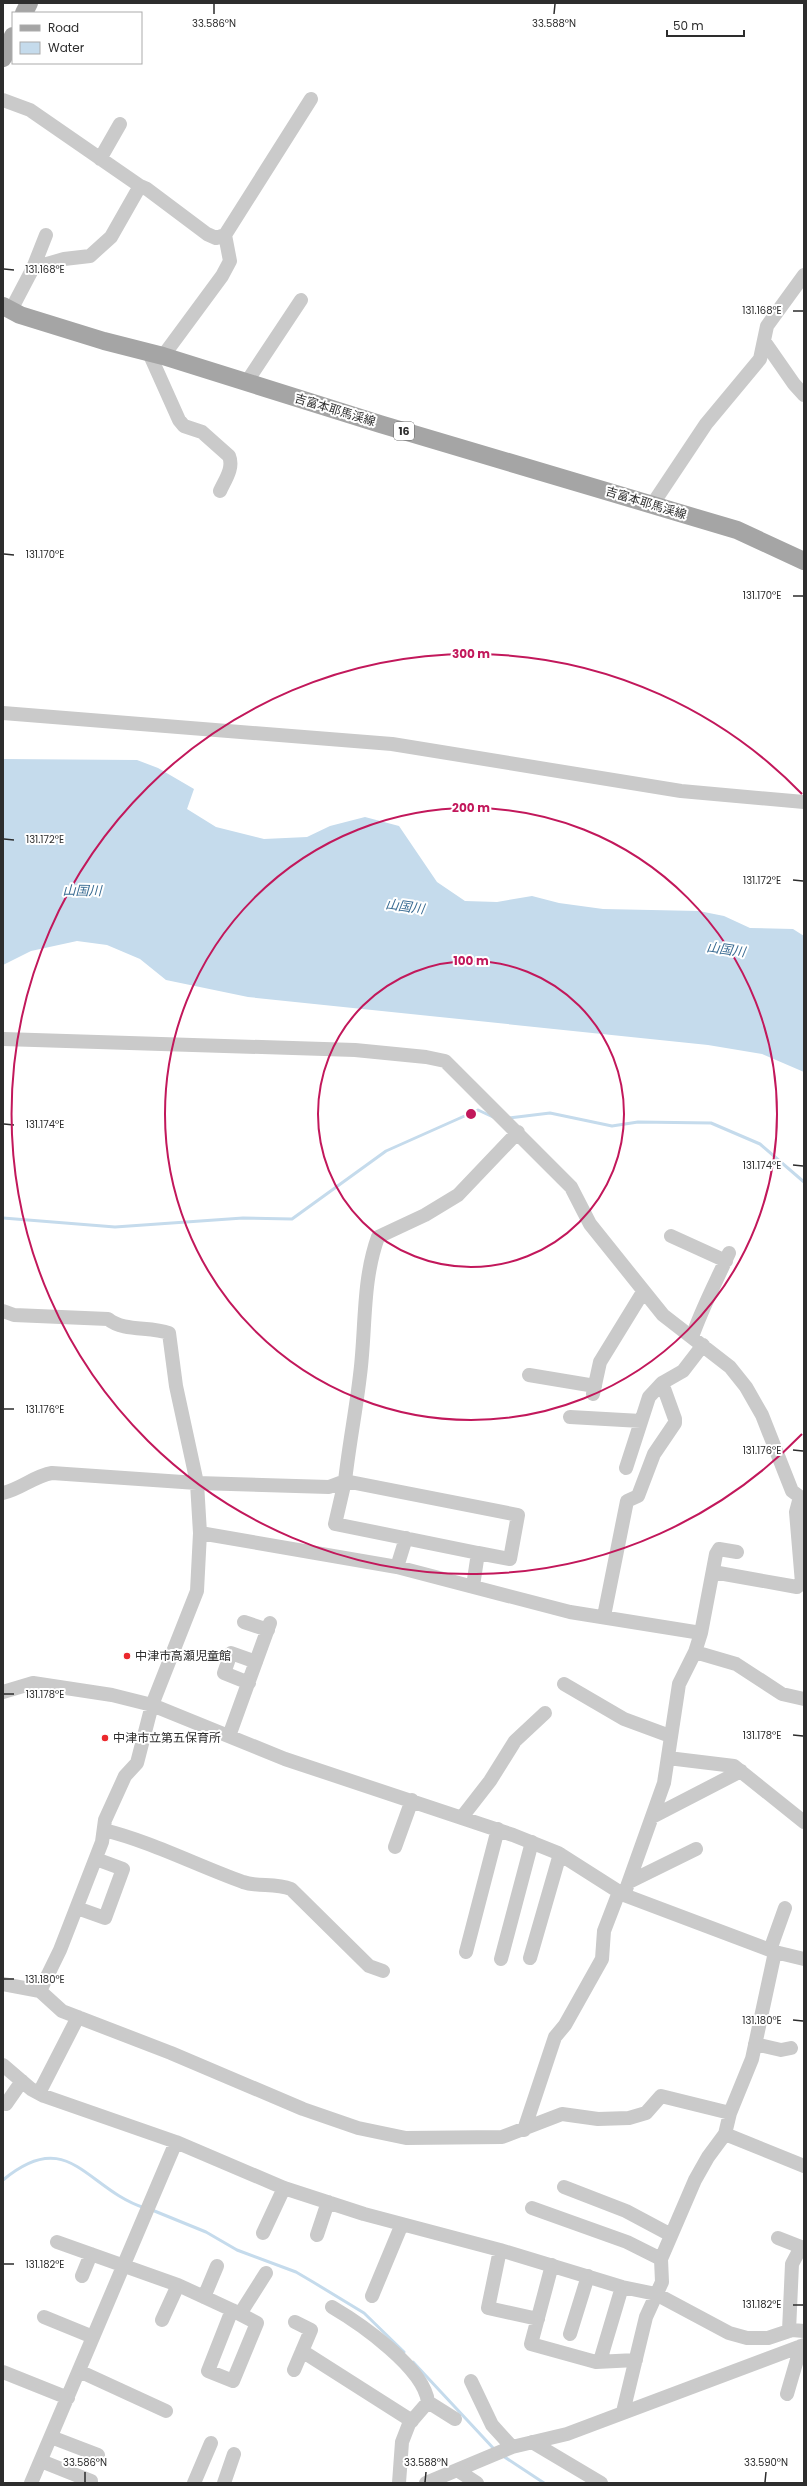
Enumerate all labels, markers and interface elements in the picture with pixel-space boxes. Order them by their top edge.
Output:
legend [12,12,142,64]
scale bar [667,12,744,38]
text: 33.586°N [192,16,236,31]
text: 33.588°N [532,16,576,31]
text: 50 m [673,17,704,34]
text: Road [48,19,79,36]
text: Water [48,39,85,56]
text: 131.168°E [25,262,65,277]
text: 131.168°E [742,303,782,318]
street label: 吉富本耶馬渓線 [292,389,378,430]
road number: 16 [394,422,414,440]
street label: 吉富本耶馬渓線 [603,482,689,523]
text: 131.170°E [26,547,64,562]
text: 131.170°E [743,588,781,603]
text: 300 m [452,645,490,662]
text: 200 m [452,799,490,816]
text: 131.172°E [26,832,64,847]
text: 131.172°E [743,873,781,888]
water label: 山国川 [62,881,104,900]
water label: 山国川 [384,894,428,919]
water label: 山国川 [705,937,749,962]
text: 100 m [453,952,489,969]
centre of rings [464,1107,478,1121]
text: 131.174°E [26,1117,64,1132]
text: 131.174°E [743,1158,781,1173]
text: 131.176°E [26,1402,64,1417]
text: 131.176°E [743,1443,781,1458]
place label: 中津市高瀬児童館 [135,1647,231,1664]
marker: 中津市高瀬児童館 [122,1651,132,1661]
text: 131.178°E [26,1687,64,1702]
text: 131.178°E [743,1728,781,1743]
place label: 中津市立第五保育所 [113,1729,221,1746]
marker: 中津市立第五保育所 [100,1733,110,1743]
text: 131.180°E [25,1972,65,1987]
text: 131.180°E [742,2013,782,2028]
text: 131.182°E [26,2257,64,2272]
text: 131.182°E [743,2297,781,2312]
text: 33.586°N [63,2455,107,2470]
text: 33.588°N [404,2455,448,2470]
text: 33.590°N [744,2455,788,2470]

